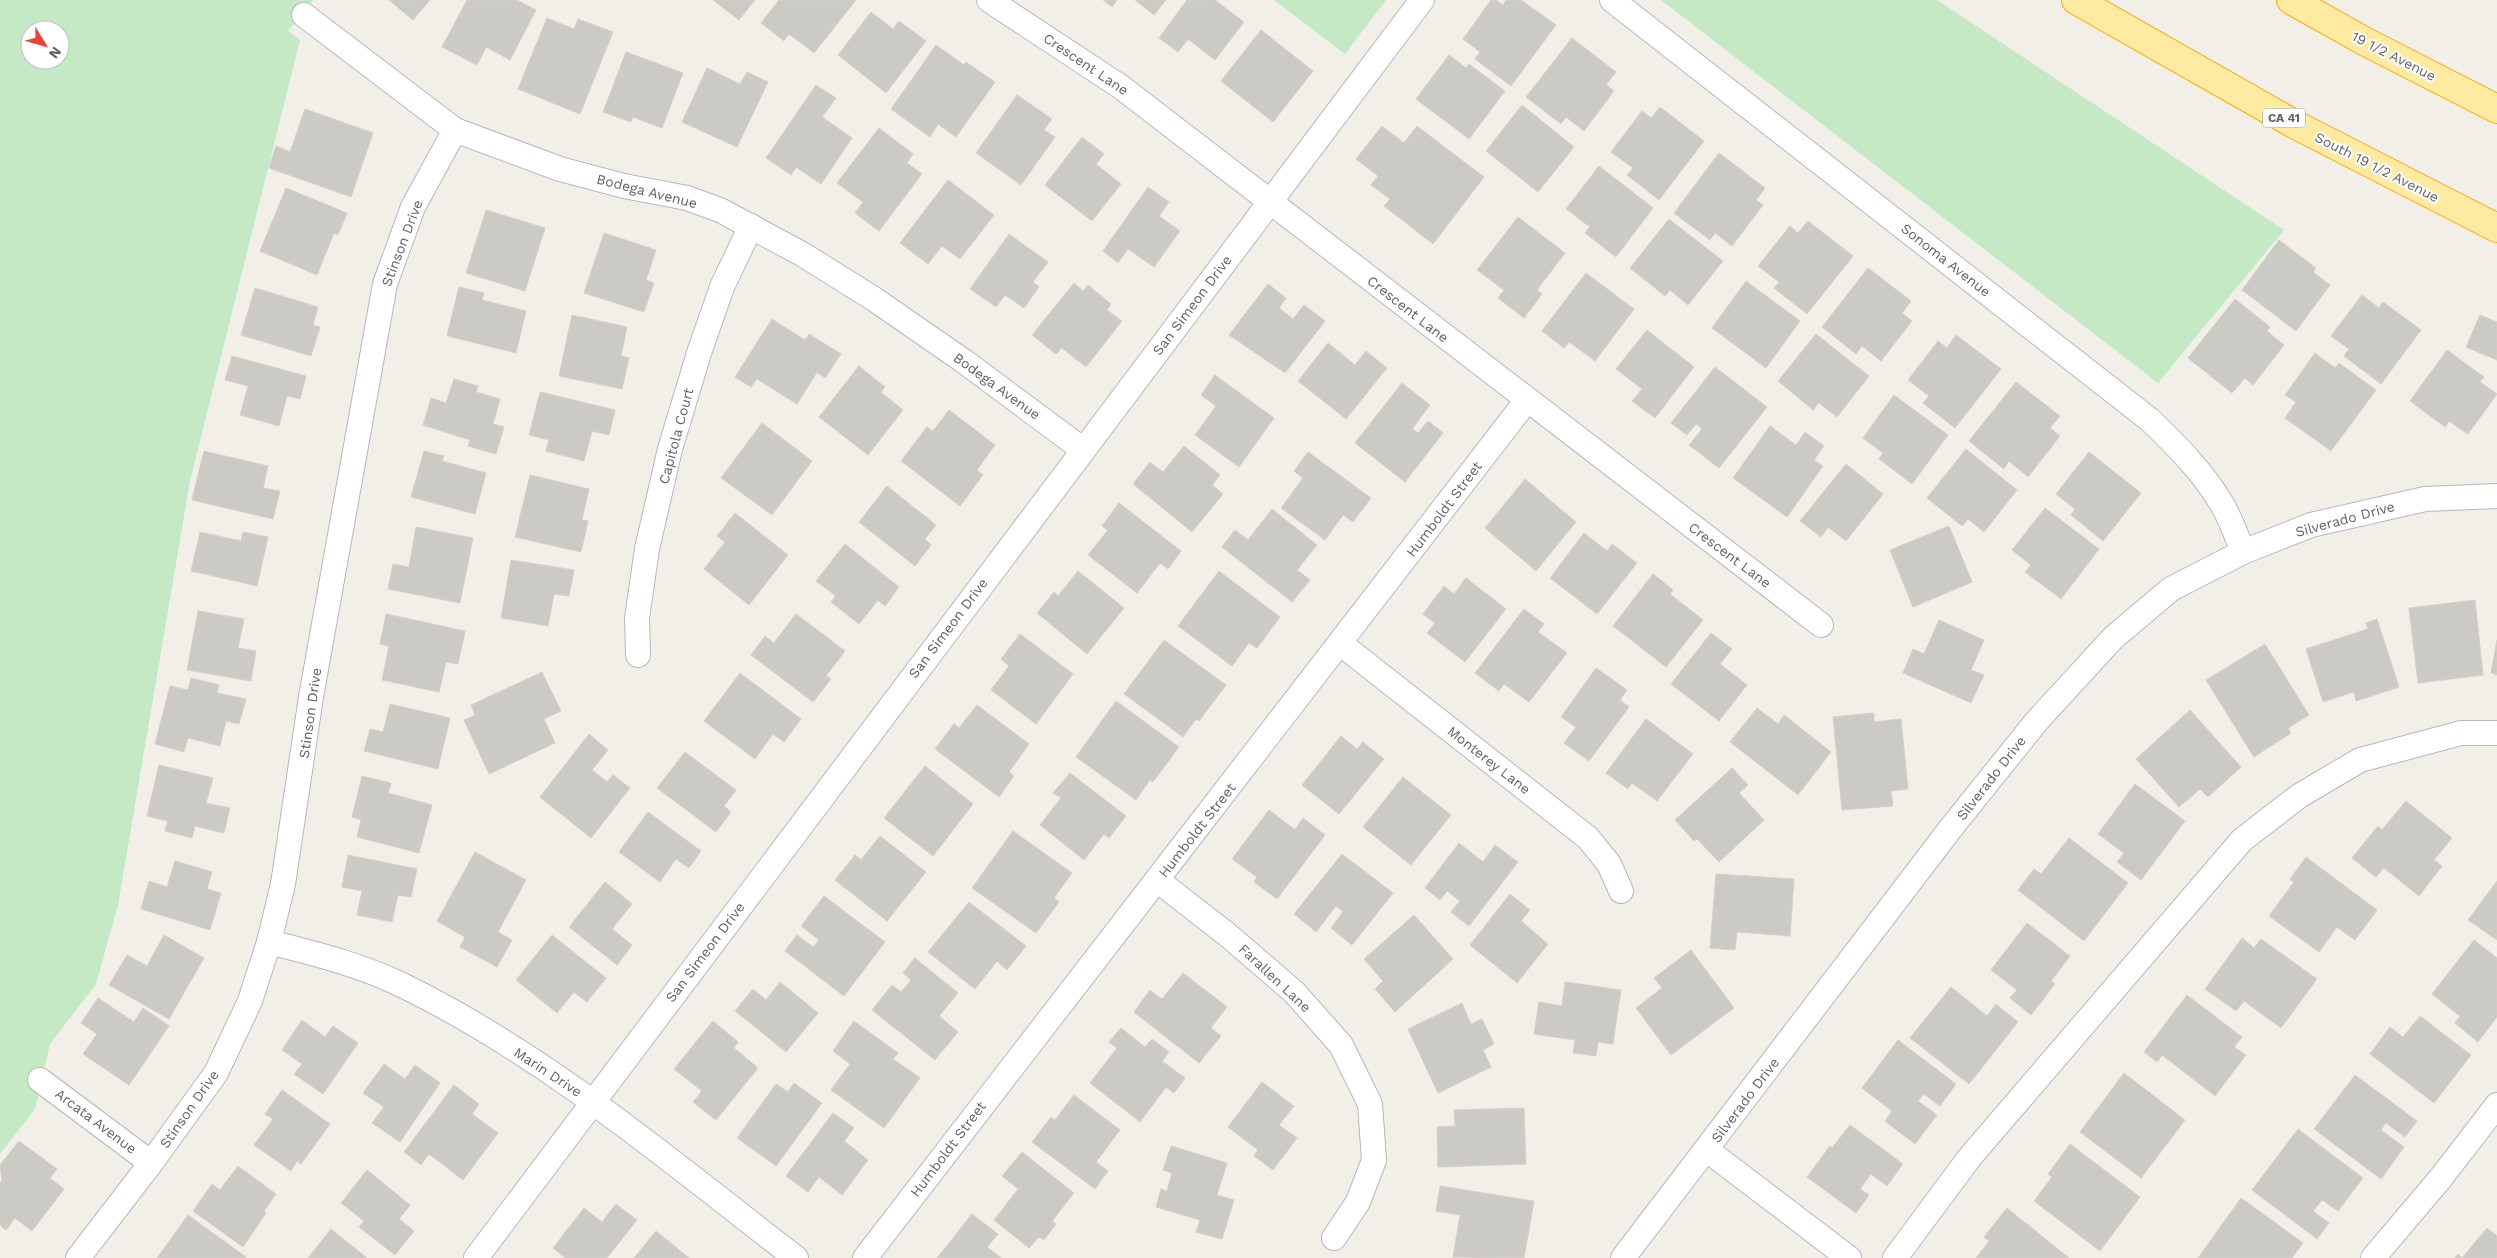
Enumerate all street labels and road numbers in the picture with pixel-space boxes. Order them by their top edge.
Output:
street label: 19 1/2 Avenue [2349,28,2439,84]
street label: Crescent Lane [1041,30,1131,98]
road number: CA 41 [2263,109,2305,128]
street label: South 19 1/2 Avenue [2312,129,2442,205]
street label: Bodega Avenue [595,171,699,211]
street label: Stinson Drive [378,198,426,288]
street label: Sonoma Avenue [1898,220,1994,300]
street label: San Simeon Drive [1149,252,1235,358]
street label: Crescent Lane [1364,272,1452,346]
street label: Bodega Avenue [951,349,1043,423]
street label: Capitola Court [655,386,697,486]
street label: Humboldt Street [1403,458,1485,560]
street label: Silverado Drive [2294,498,2396,540]
street label: Crescent Lane [1686,519,1774,591]
street label: San Simeon Drive [905,575,991,681]
street label: Stinson Drive [296,667,324,759]
street label: Monterey Lane [1444,723,1534,797]
street label: Silverado Drive [1953,733,2029,823]
street label: Humboldt Street [1155,780,1239,880]
street label: San Simeon Drive [662,899,748,1005]
street label: Farallen Lane [1236,941,1314,1015]
street label: Marin Drive [511,1044,585,1100]
street label: Silverado Drive [1708,1054,1782,1146]
street label: Stinson Drive [156,1067,222,1151]
street label: Arcata Avenue [52,1085,140,1157]
street label: Humboldt Street [907,1098,989,1200]

